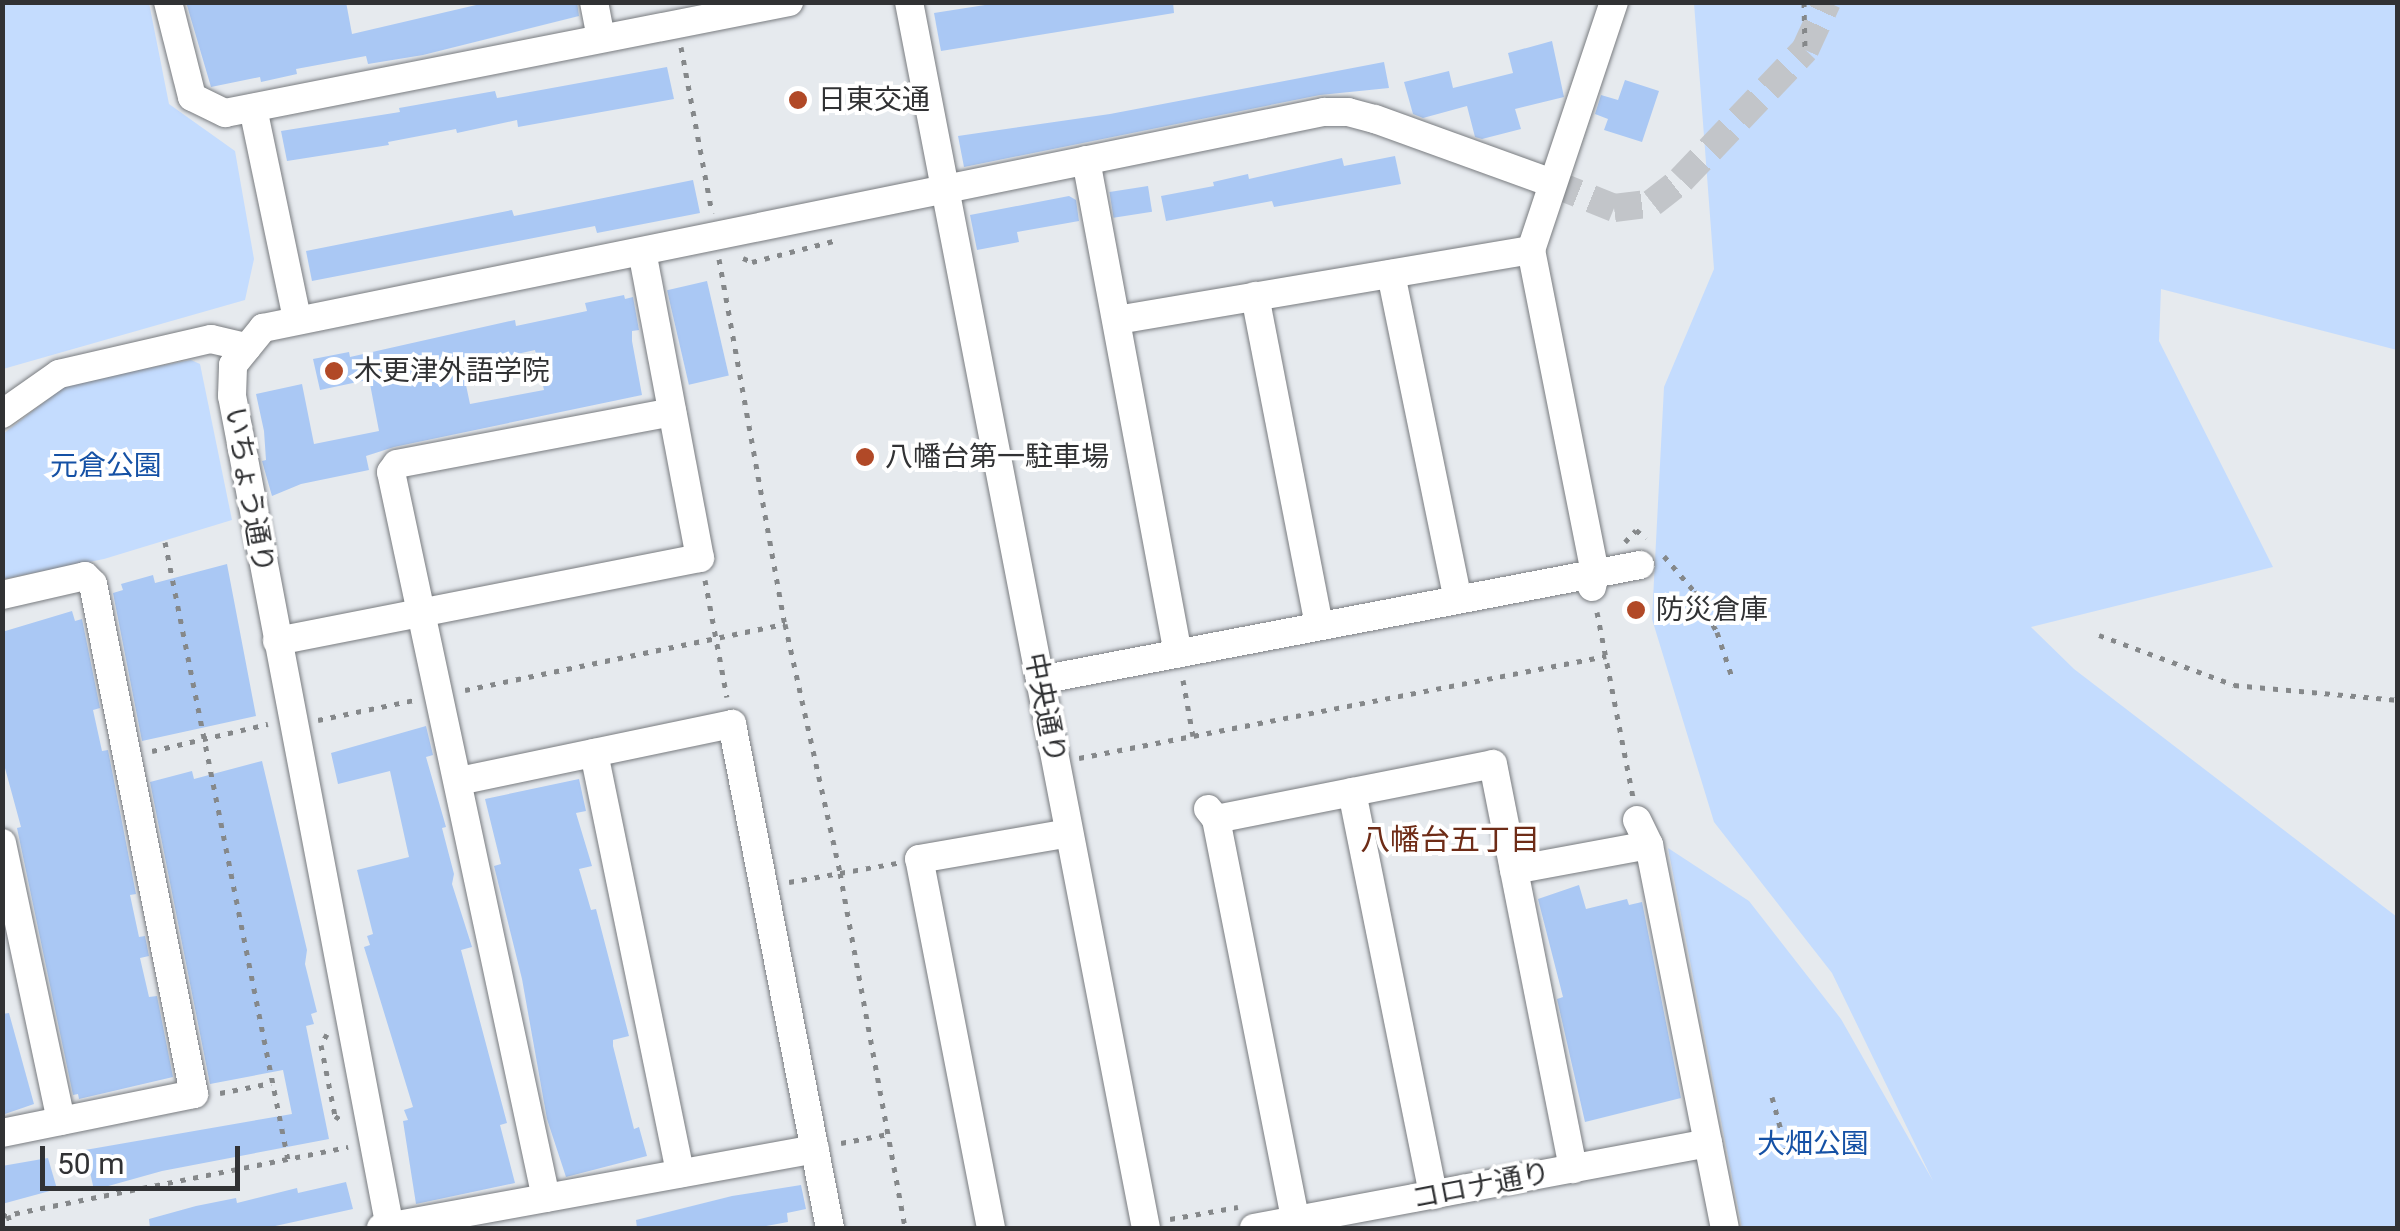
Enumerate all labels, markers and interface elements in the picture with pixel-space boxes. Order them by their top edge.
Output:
place label: 日東交通 [818,83,930,117]
marker: 日東交通 [787,89,809,111]
place label: 木更津外語学院 [354,354,550,388]
marker: 木更津外語学院 [323,360,345,382]
street label: いちょう通り [218,404,280,576]
place label: 八幡台第一駐車場 [885,440,1109,474]
marker: 八幡台第一駐車場 [854,446,876,468]
park label: 元倉公園 [50,449,162,483]
place label: 防災倉庫 [1656,593,1768,627]
marker: 防災倉庫 [1625,599,1647,621]
street label: 中央通り [1018,650,1072,766]
district label: 八幡台五丁目 [1360,822,1540,858]
scale bar [45,1126,245,1188]
park label: 大畑公園 [1757,1127,1869,1161]
text: 50 m [57,1146,124,1181]
street label: コロナ通り [1409,1156,1553,1216]

